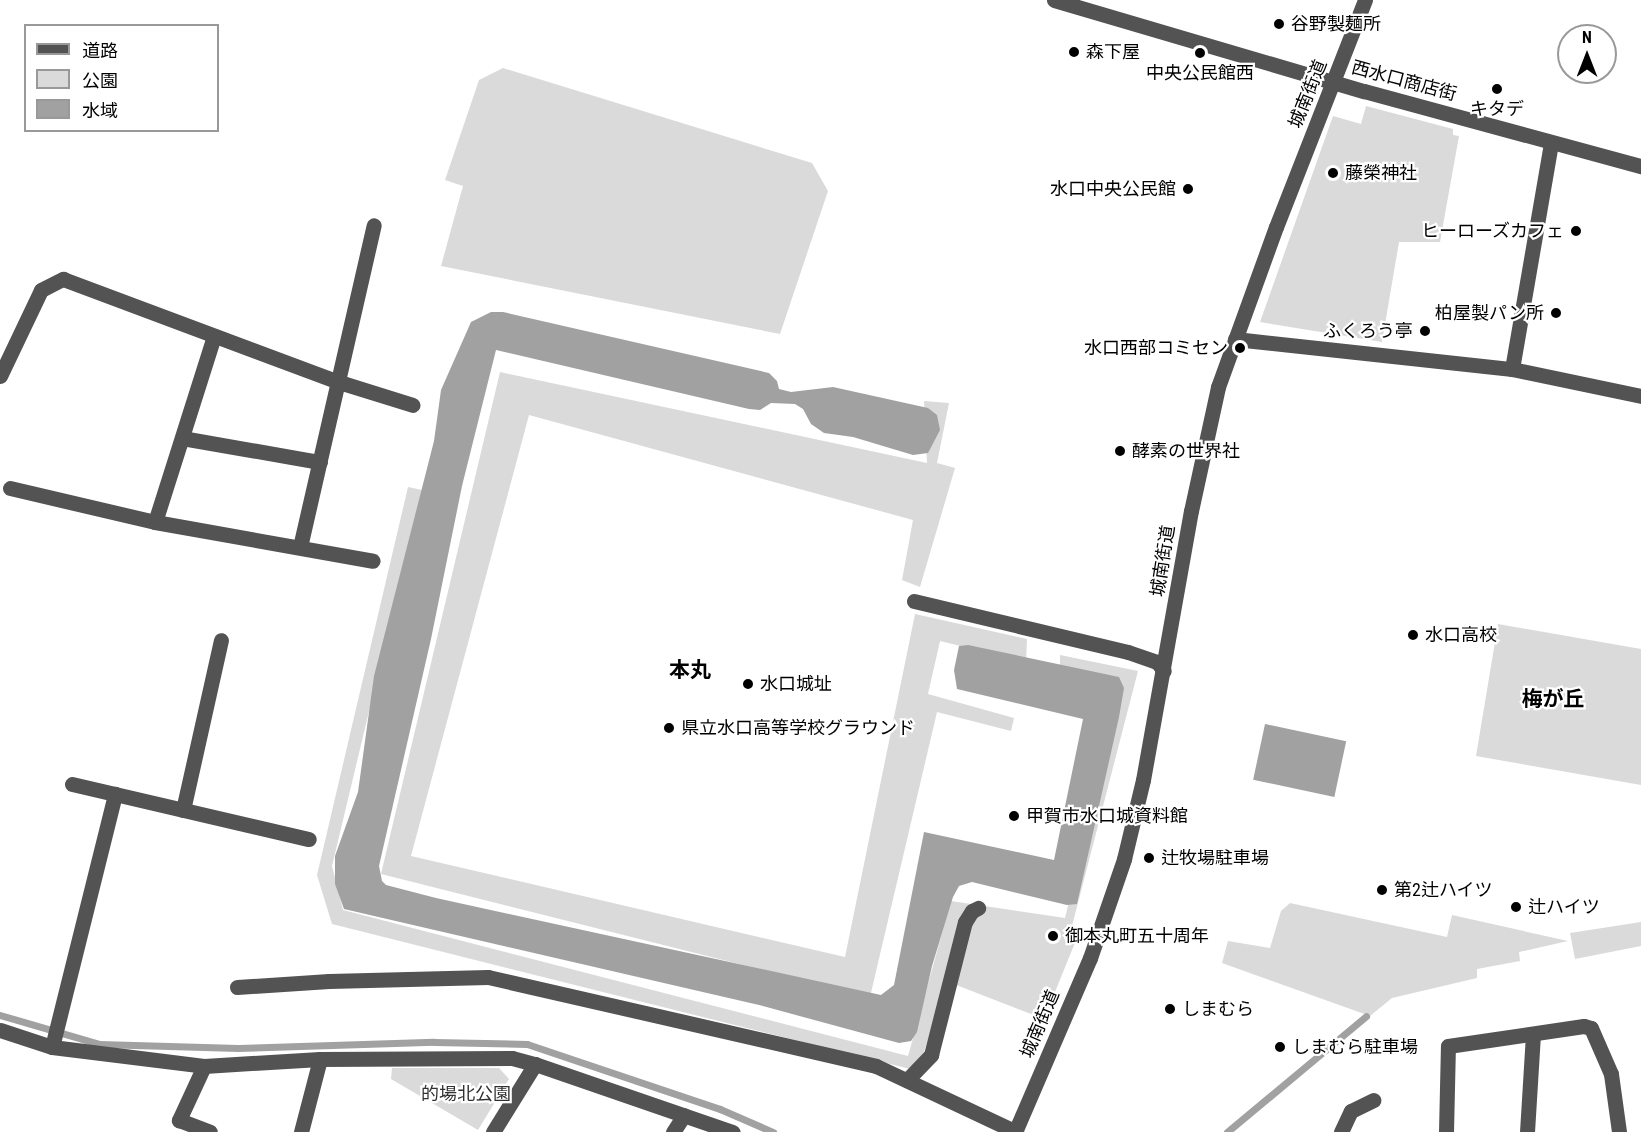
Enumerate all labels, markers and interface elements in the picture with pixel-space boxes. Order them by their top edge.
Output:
place label: 谷野製麺所 [1291,13,1381,35]
marker: 谷野製麺所 [1272,17,1286,31]
legend [24,24,219,132]
north arrow [1557,24,1617,84]
text: N [1582,28,1592,47]
text: 道路 [82,40,118,61]
place label: 森下屋 [1086,41,1140,63]
marker: 森下屋 [1067,45,1081,59]
marker: 中央公民館西 [1193,46,1207,60]
street label: 城南街道 [1285,57,1331,131]
street label: 西水口商店街 [1349,57,1459,105]
place label: 中央公民館西 [1146,62,1254,84]
text: 公園 [82,70,118,91]
marker: キタデ [1490,82,1504,96]
place label: キタデ [1470,98,1524,120]
text: 水域 [82,100,118,121]
place label: 藤榮神社 [1345,162,1417,184]
marker: 藤榮神社 [1326,166,1340,180]
place label: 水口中央公民館 [1050,178,1176,200]
marker: 水口中央公民館 [1181,182,1195,196]
place label: ヒーローズカフェ [1420,220,1564,242]
marker: ヒーローズカフェ [1569,224,1583,238]
place label: 柏屋製パン所 [1436,302,1544,324]
marker: 柏屋製パン所 [1549,306,1563,320]
place label: ふくろう亭 [1323,320,1413,342]
marker: ふくろう亭 [1418,324,1432,338]
place label: 水口西部コミセン [1084,337,1228,359]
marker: 水口西部コミセン [1233,341,1247,355]
place label: 酵素の世界社 [1132,440,1240,462]
marker: 酵素の世界社 [1113,444,1127,458]
street label: 城南街道 [1147,524,1179,598]
place label: 水口高校 [1425,624,1497,646]
marker: 水口高校 [1406,628,1420,642]
district label: 本丸 [669,657,711,683]
place label: 水口城址 [760,673,832,695]
marker: 水口城址 [741,677,755,691]
district label: 梅が丘 [1522,686,1584,712]
place label: 県立水口高等学校グラウンド [681,717,915,739]
marker: 県立水口高等学校グラウンド [662,721,676,735]
place label: 甲賀市水口城資料館 [1026,805,1188,827]
marker: 甲賀市水口城資料館 [1007,809,1021,823]
place label: 辻牧場駐車場 [1161,847,1269,869]
marker: 辻牧場駐車場 [1142,851,1156,865]
place label: 第2辻ハイツ [1394,879,1493,901]
marker: 第2辻ハイツ [1375,883,1389,897]
place label: 辻ハイツ [1528,896,1600,918]
marker: 辻ハイツ [1509,900,1523,914]
place label: 御本丸町五十周年 [1065,925,1209,947]
marker: 御本丸町五十周年 [1046,929,1060,943]
street label: 城南街道 [1016,987,1064,1061]
place label: しまむら [1182,998,1254,1020]
marker: しまむら [1163,1002,1177,1016]
place label: しまむら駐車場 [1292,1036,1418,1058]
marker: しまむら駐車場 [1273,1040,1287,1054]
park label: 的場北公園 [421,1083,511,1105]

